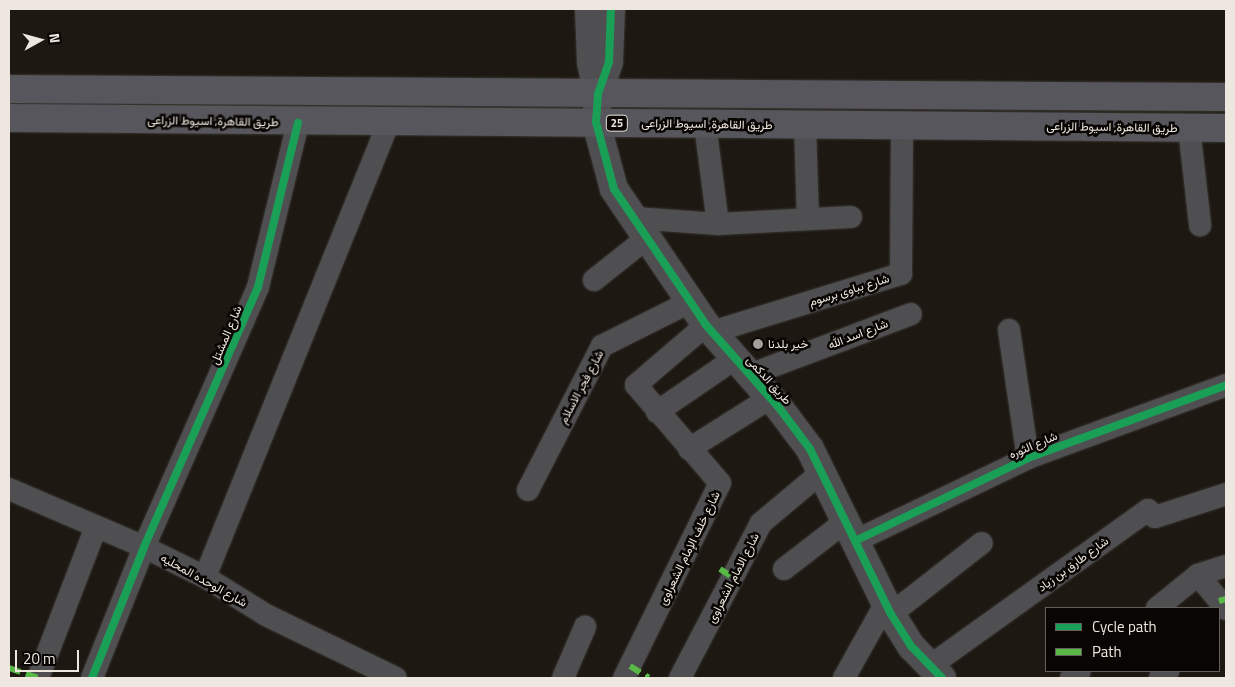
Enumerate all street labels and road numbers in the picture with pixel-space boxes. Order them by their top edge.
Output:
street label: طريق القاهرة, اسيوط الزراعى [147,113,279,129]
road number: 25 [606,115,628,132]
street label: طريق القاهرة, اسيوط الزراعى [641,116,773,132]
street label: طريق القاهرة, اسيوط الزراعى [1046,119,1178,135]
street label: شارع بباوى برسوم [807,271,891,309]
street label: شارع المشتل [207,303,245,367]
street label: شارع اسد الله [826,316,890,352]
street label: شارع فجر الاسلام [556,348,606,426]
street label: طريق الدكمى [743,353,795,407]
street label: شارع الثوره [1007,428,1059,462]
street label: شارع خلف الإمام الشعراوى [655,489,723,607]
street label: شارع الامام الشعراوى [704,530,762,626]
street label: شارع طارق بن زياد [1035,533,1111,595]
street label: شارع الوحده المحليه [158,550,250,610]

